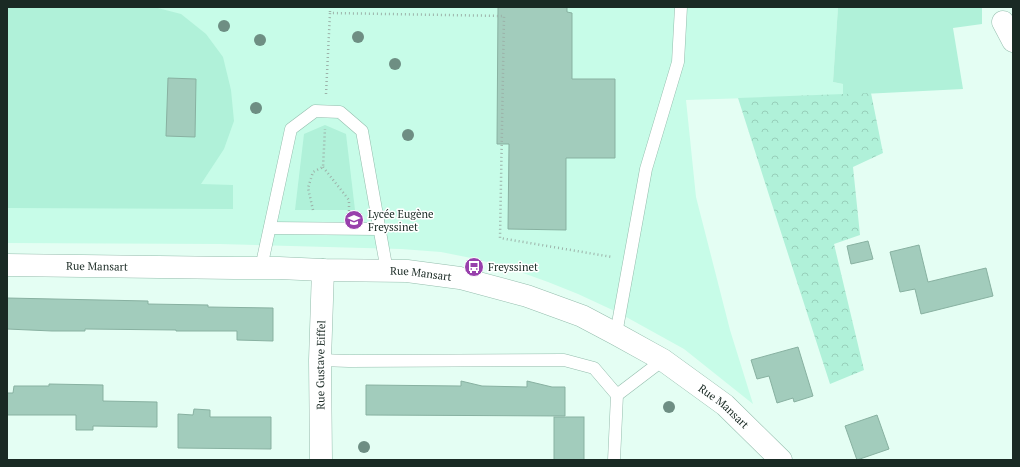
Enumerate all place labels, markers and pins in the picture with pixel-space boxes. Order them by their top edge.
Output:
place label: Lycée Eugène Freyssinet [368,207,434,234]
school or university icon: Lycée Eugène Freyssinet [343,209,365,231]
bus stop icon: Freyssinet [463,256,485,278]
place label: Freyssinet [488,260,538,274]

